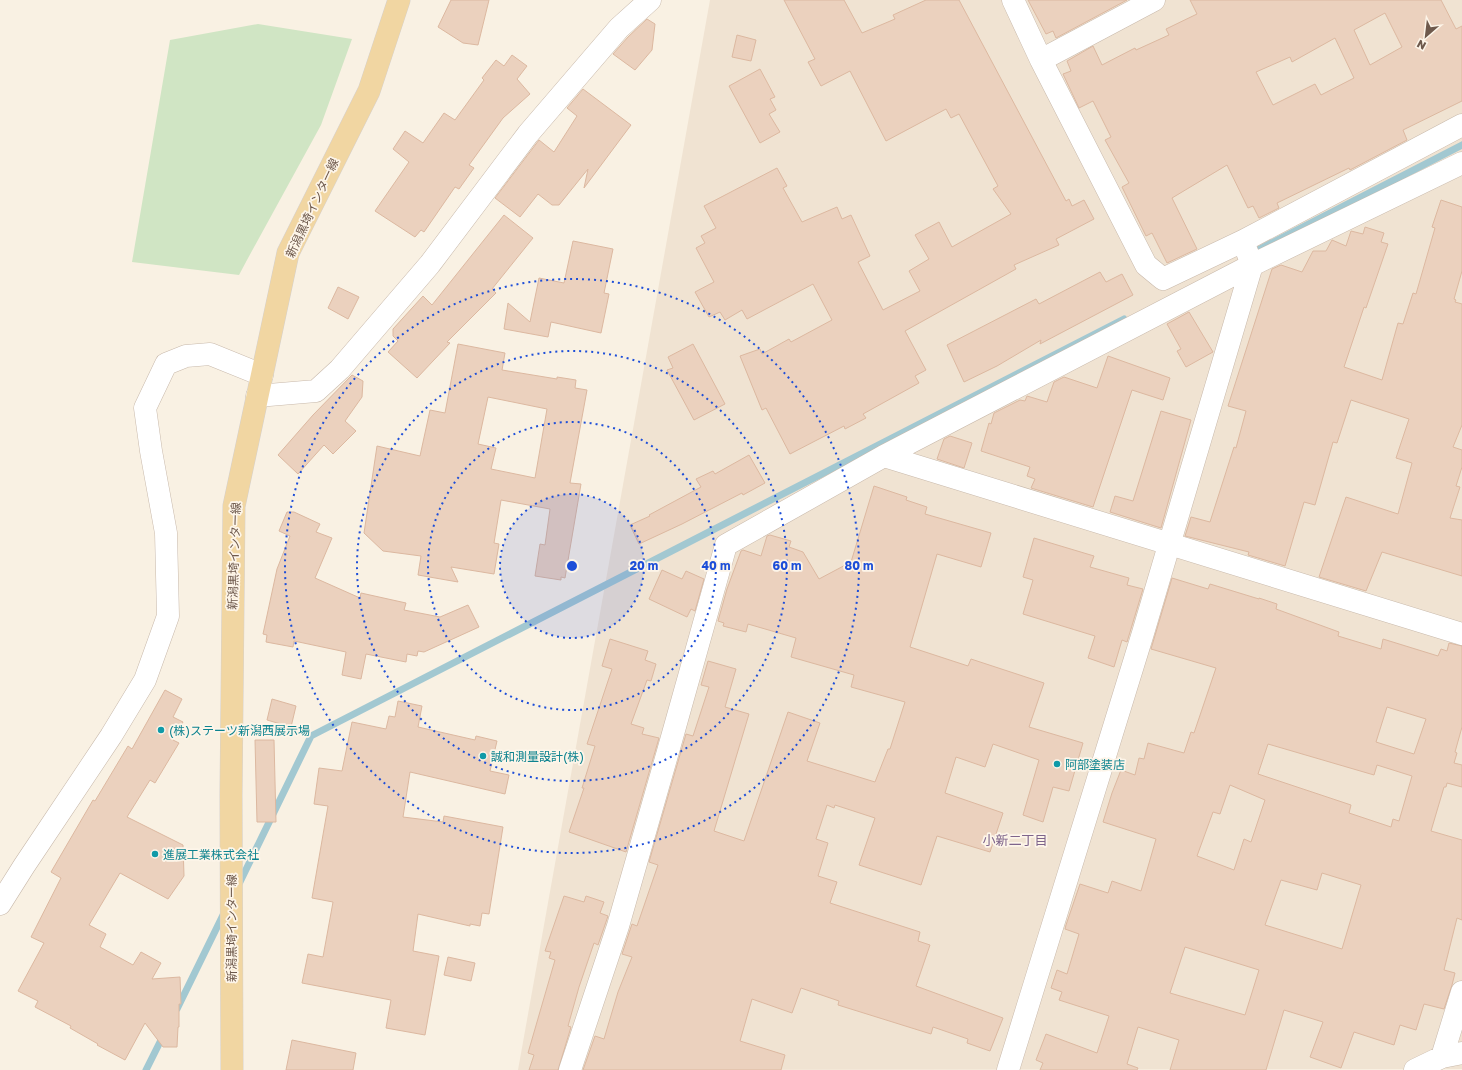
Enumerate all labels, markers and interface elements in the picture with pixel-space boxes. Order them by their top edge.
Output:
north arrow [1406,16,1446,56]
text: N [1414,38,1428,53]
street label: 新潟黒埼インター線 [282,156,342,260]
street label: 新潟黒埼インター線 [225,502,243,610]
text: 20 m [630,558,658,573]
text: 40 m [702,558,730,573]
text: 60 m [773,558,801,573]
text: 80 m [845,558,873,573]
centre of rings [565,559,579,573]
place label: (株)ステーツ新潟西展示場 [169,723,310,738]
marker: (株)ステーツ新潟西展示場 [156,725,166,735]
place label: 誠和測量設計(株) [491,749,584,764]
marker: 誠和測量設計(株) [478,751,488,761]
place label: 阿部塗装店 [1065,757,1125,772]
marker: 阿部塗装店 [1052,759,1062,769]
district label: 小新二丁目 [982,832,1048,848]
place label: 進展工業株式会社 [163,847,259,862]
marker: 進展工業株式会社 [150,849,160,859]
street label: 新潟黒埼インター線 [224,874,239,982]

